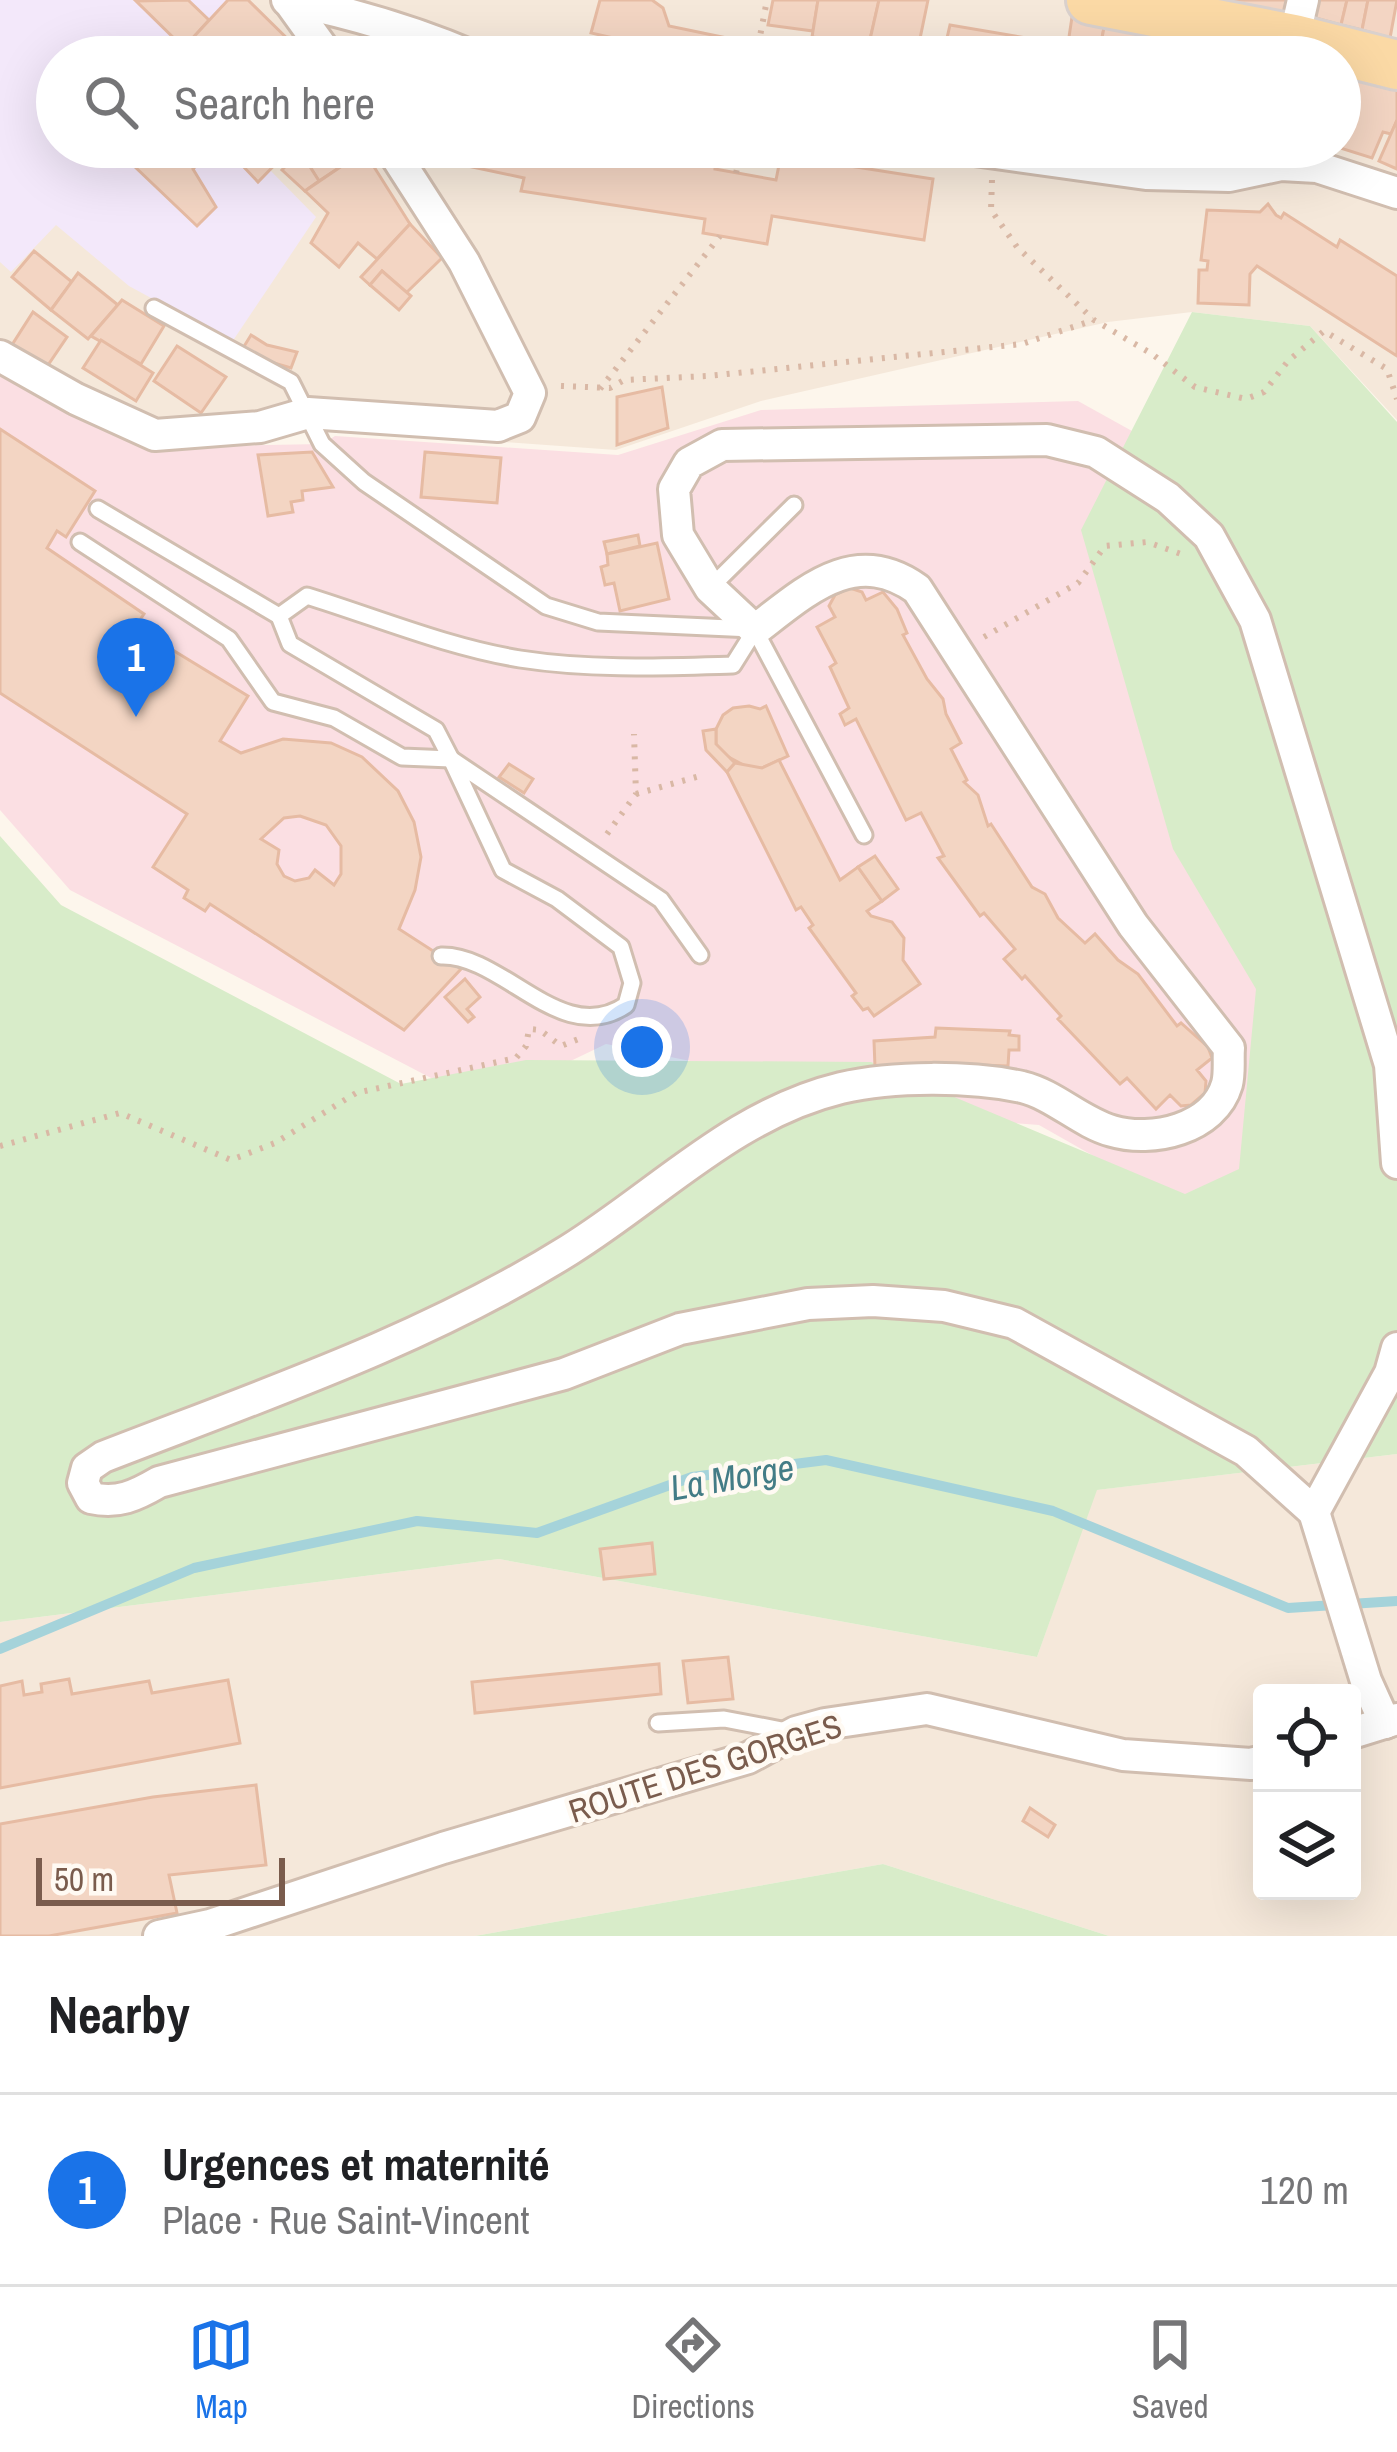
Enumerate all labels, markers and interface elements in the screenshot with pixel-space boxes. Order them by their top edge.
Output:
search box [36,36,1361,168]
icon: search [78,69,144,135]
text: Search here [174,72,375,133]
pin: 1 [97,618,175,717]
your location [612,1017,672,1077]
water label: La Morge [666,1443,798,1511]
map controls [1253,1684,1361,1900]
button: locate [1253,1684,1361,1792]
street label: ROUTE DES GORGES [563,1703,847,1833]
button: layers [1253,1792,1361,1900]
scale bar [36,1852,285,1905]
text: 50 m [54,1857,114,1901]
text: Nearby [48,1980,190,2049]
text: Urgences et maternité [162,2133,550,2194]
text: 1 [78,2164,96,2216]
text: 120 m [1260,2164,1349,2216]
text: Place · Rue Saint-Vincent [162,2194,529,2246]
tab: Map [188,2312,254,2428]
tab: Directions [631,2312,755,2428]
tab: Saved [1132,2312,1208,2428]

